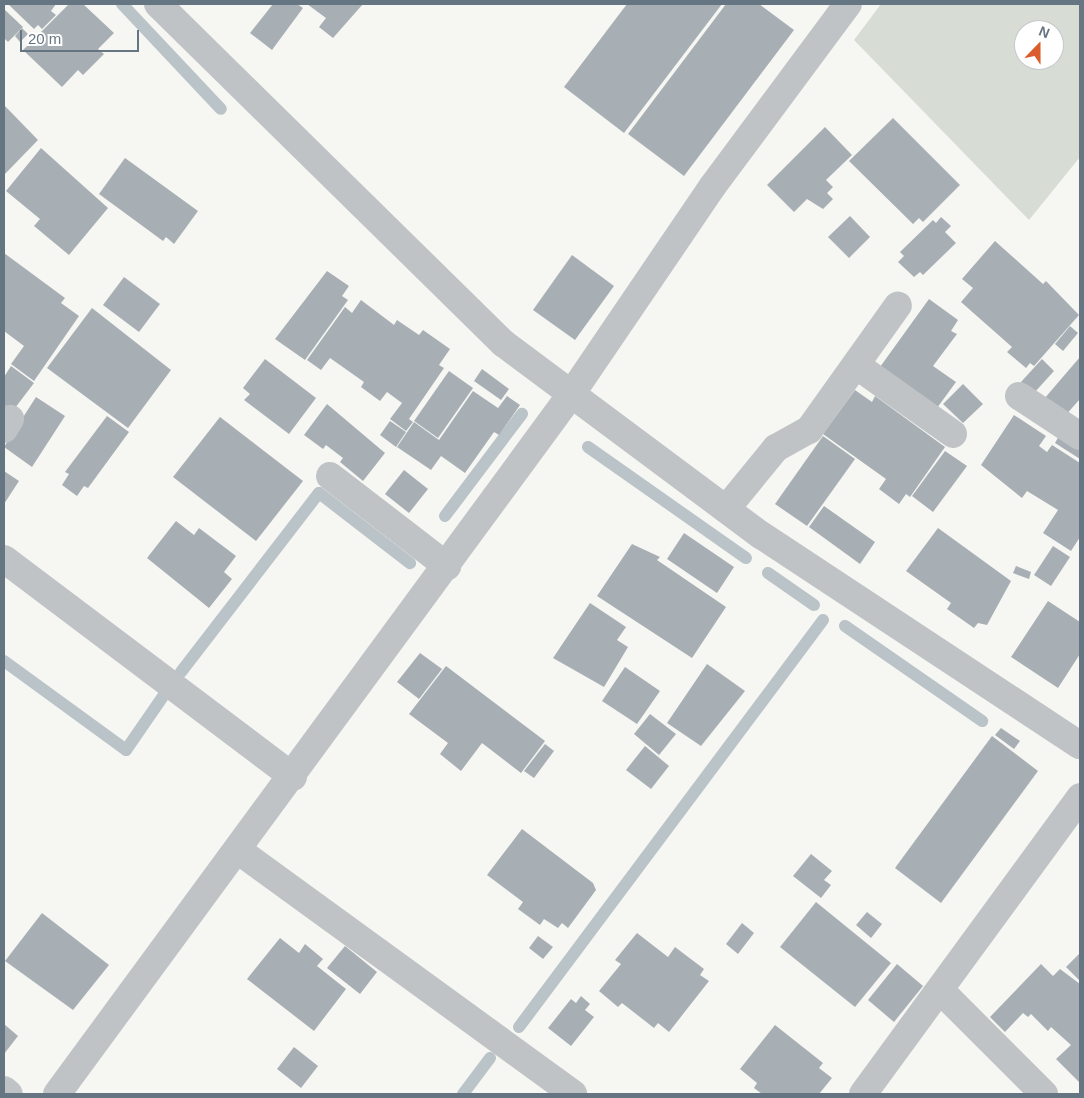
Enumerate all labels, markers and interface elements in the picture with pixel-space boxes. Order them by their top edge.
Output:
scale bar [22,20,141,52]
north arrow [1014,20,1064,70]
text: N [1037,23,1052,41]
text: 20 m [28,30,61,47]

